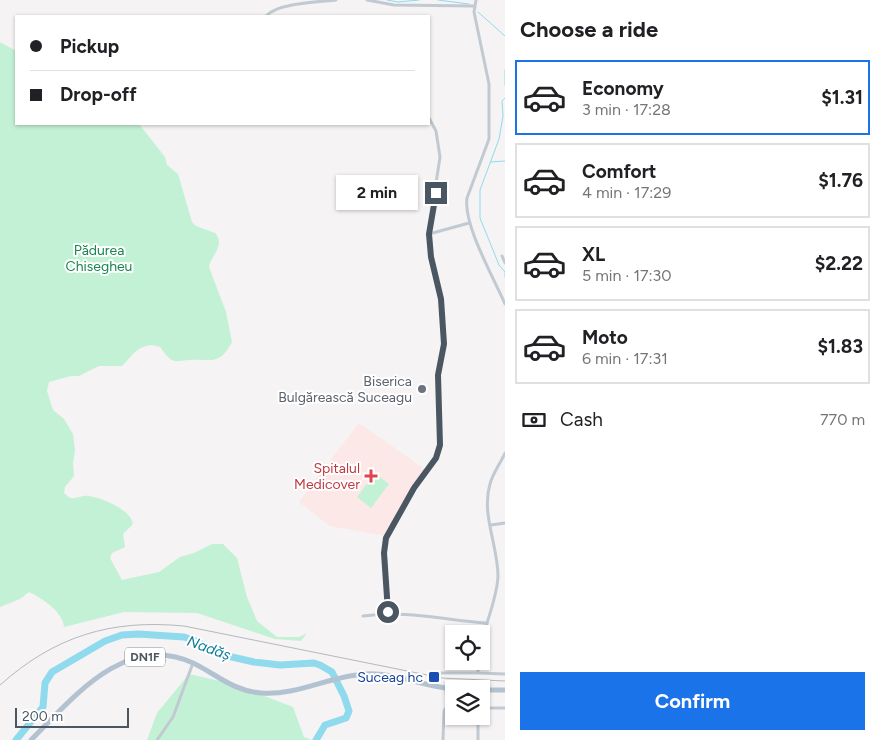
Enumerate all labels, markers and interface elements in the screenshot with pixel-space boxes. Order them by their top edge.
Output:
text: Choose a ride [520,16,658,43]
text: Pickup [60,35,119,58]
icon: car [522,75,567,120]
text: Economy [582,77,664,100]
text: Drop-off [60,83,137,106]
text: $1.31 [821,86,863,109]
text: 3 min · 17:28 [582,100,671,119]
icon: car [522,158,567,203]
text: Comfort [582,160,657,183]
text: $1.76 [818,169,863,192]
callout: 2 min [336,176,418,210]
route end [425,182,447,204]
text: 2 min [357,183,397,202]
text: 4 min · 17:29 [582,183,671,202]
icon: car [522,241,567,286]
park label: Pădurea Chisegheu [66,242,132,275]
text: XL [582,243,605,266]
text: $2.22 [815,252,863,275]
text: 5 min · 17:30 [582,266,672,285]
icon: car [522,324,567,369]
text: Moto [582,326,628,349]
text: $1.83 [818,335,863,358]
text: 6 min · 17:31 [582,349,668,368]
place label: Biserica Bulgărească Suceagu [278,373,412,406]
marker: Biserica Bulgărească Suceagu [416,383,428,395]
icon: cash [520,406,548,434]
text: Cash [560,408,603,431]
text: 770 m [820,410,865,429]
place label: Spitalul Medicover [294,460,360,493]
marker: Spitalul Medicover [364,469,378,483]
route start [377,601,399,623]
map controls [445,625,490,725]
button: locate [445,625,490,670]
water label: Nadăș [185,632,233,664]
road number: DN1F [125,648,165,666]
place label: Suceag hc [357,669,423,686]
marker: Suceag hc [427,670,441,684]
button: Confirm [520,672,865,730]
button: layers [445,680,490,725]
scale bar [15,705,129,728]
text: 200 m [22,708,63,725]

